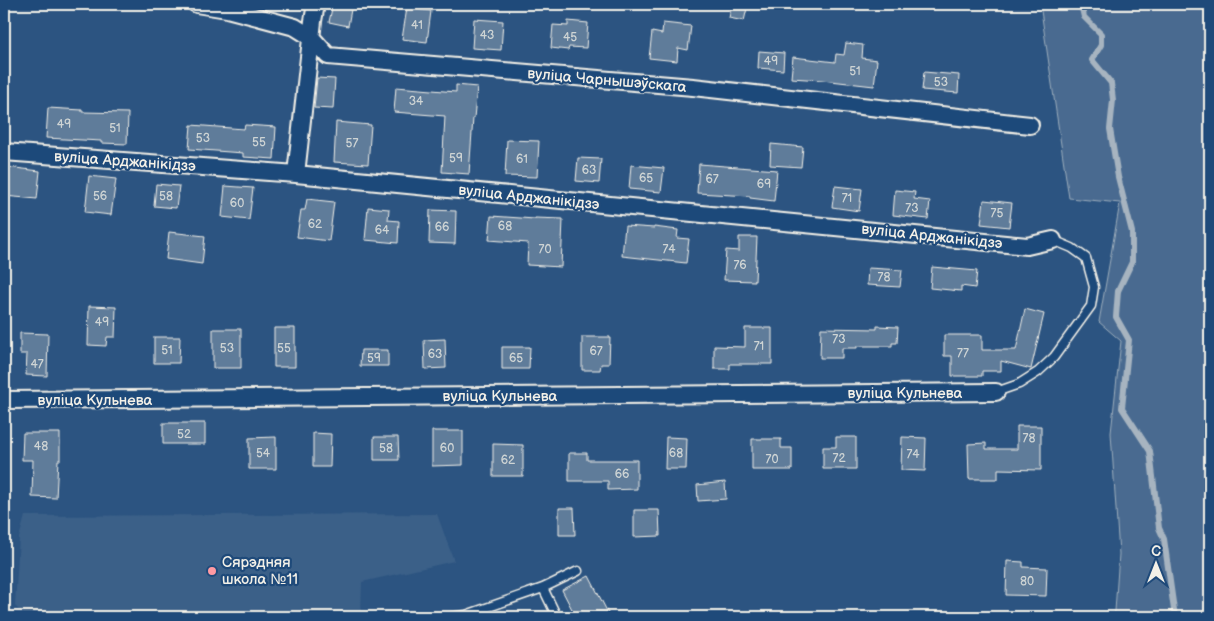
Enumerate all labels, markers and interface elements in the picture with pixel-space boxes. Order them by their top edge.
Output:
house number: 41 [411,18,423,33]
house number: 43 [480,28,494,43]
house number: 45 [563,30,577,45]
house number: 49 [764,54,778,69]
street label: вуліца Чарнышэўскага [527,64,688,97]
house number: 51 [849,64,861,79]
house number: 53 [934,75,948,90]
house number: 34 [409,94,424,109]
house number: 49 [57,117,71,132]
house number: 51 [109,121,121,136]
house number: 53 [196,131,210,146]
house number: 55 [252,135,266,150]
house number: 57 [346,136,358,151]
street label: вуліца Арджанікідзэ [53,147,197,176]
house number: 59 [449,151,463,166]
house number: 61 [516,152,528,167]
house number: 63 [582,163,596,178]
house number: 65 [639,171,653,186]
house number: 67 [705,172,719,187]
house number: 69 [757,177,771,192]
street label: вуліца Арджанікідзэ [457,181,601,214]
house number: 56 [93,189,107,204]
house number: 58 [159,189,173,204]
house number: 71 [842,191,852,206]
house number: 60 [230,196,244,211]
house number: 73 [905,201,919,216]
house number: 75 [991,206,1004,221]
house number: 62 [308,217,322,232]
house number: 68 [498,219,512,234]
house number: 66 [435,220,449,235]
street label: вуліца Арджанікідзэ [860,220,1004,253]
house number: 64 [375,223,390,238]
house number: 70 [539,242,551,257]
house number: 74 [662,242,676,257]
house number: 76 [733,258,747,273]
house number: 78 [878,270,890,285]
house number: 49 [95,315,109,330]
house number: 73 [832,332,846,347]
house number: 71 [754,339,764,354]
house number: 53 [220,341,234,356]
house number: 55 [277,341,291,356]
house number: 51 [161,343,173,358]
house number: 67 [589,344,603,359]
house number: 77 [957,346,969,361]
house number: 63 [428,347,442,362]
house number: 59 [367,351,381,366]
house number: 65 [509,351,523,366]
house number: 47 [30,357,44,372]
street label: вуліца Кульнева [848,384,963,403]
street label: вуліца Кульнева [443,387,558,406]
street label: вуліца Кульнева [38,391,153,410]
house number: 52 [177,427,191,442]
house number: 78 [1023,431,1035,446]
house number: 48 [34,439,48,454]
house number: 58 [379,441,393,456]
house number: 60 [440,441,454,456]
house number: 54 [256,446,271,461]
house number: 68 [669,446,683,461]
house number: 74 [906,447,920,462]
house number: 72 [833,451,845,466]
house number: 70 [766,452,778,467]
house number: 62 [501,453,515,468]
house number: 66 [615,467,629,482]
north arrow [1132,538,1182,588]
text: С [1151,543,1161,560]
place label: Сярэдняя школа №11 [222,553,298,589]
marker: Сярэдняя школа №11 [206,565,218,577]
house number: 80 [1020,574,1034,589]

